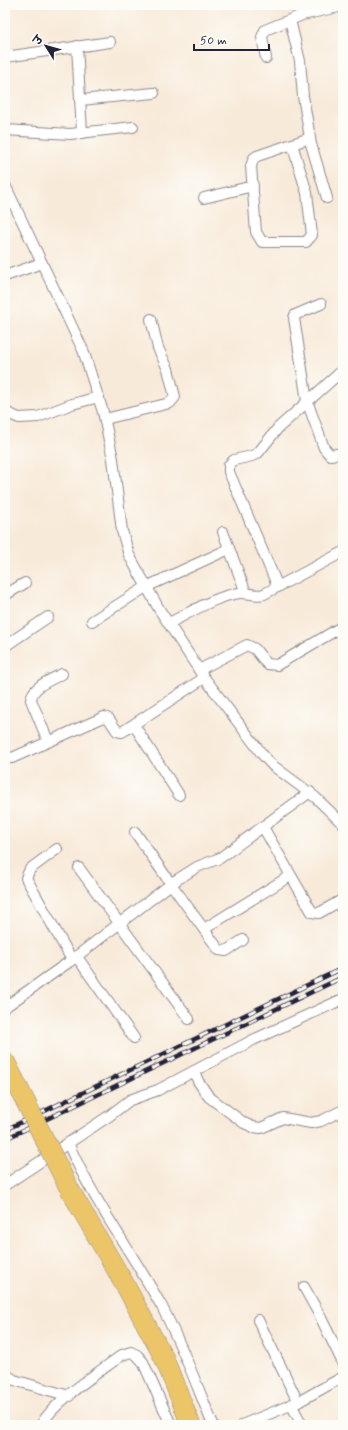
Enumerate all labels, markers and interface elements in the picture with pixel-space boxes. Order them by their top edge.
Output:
north arrow [26,26,66,66]
scale bar [194,26,269,52]
text: उ [30,32,48,49]
text: 50 m [200,33,227,49]

